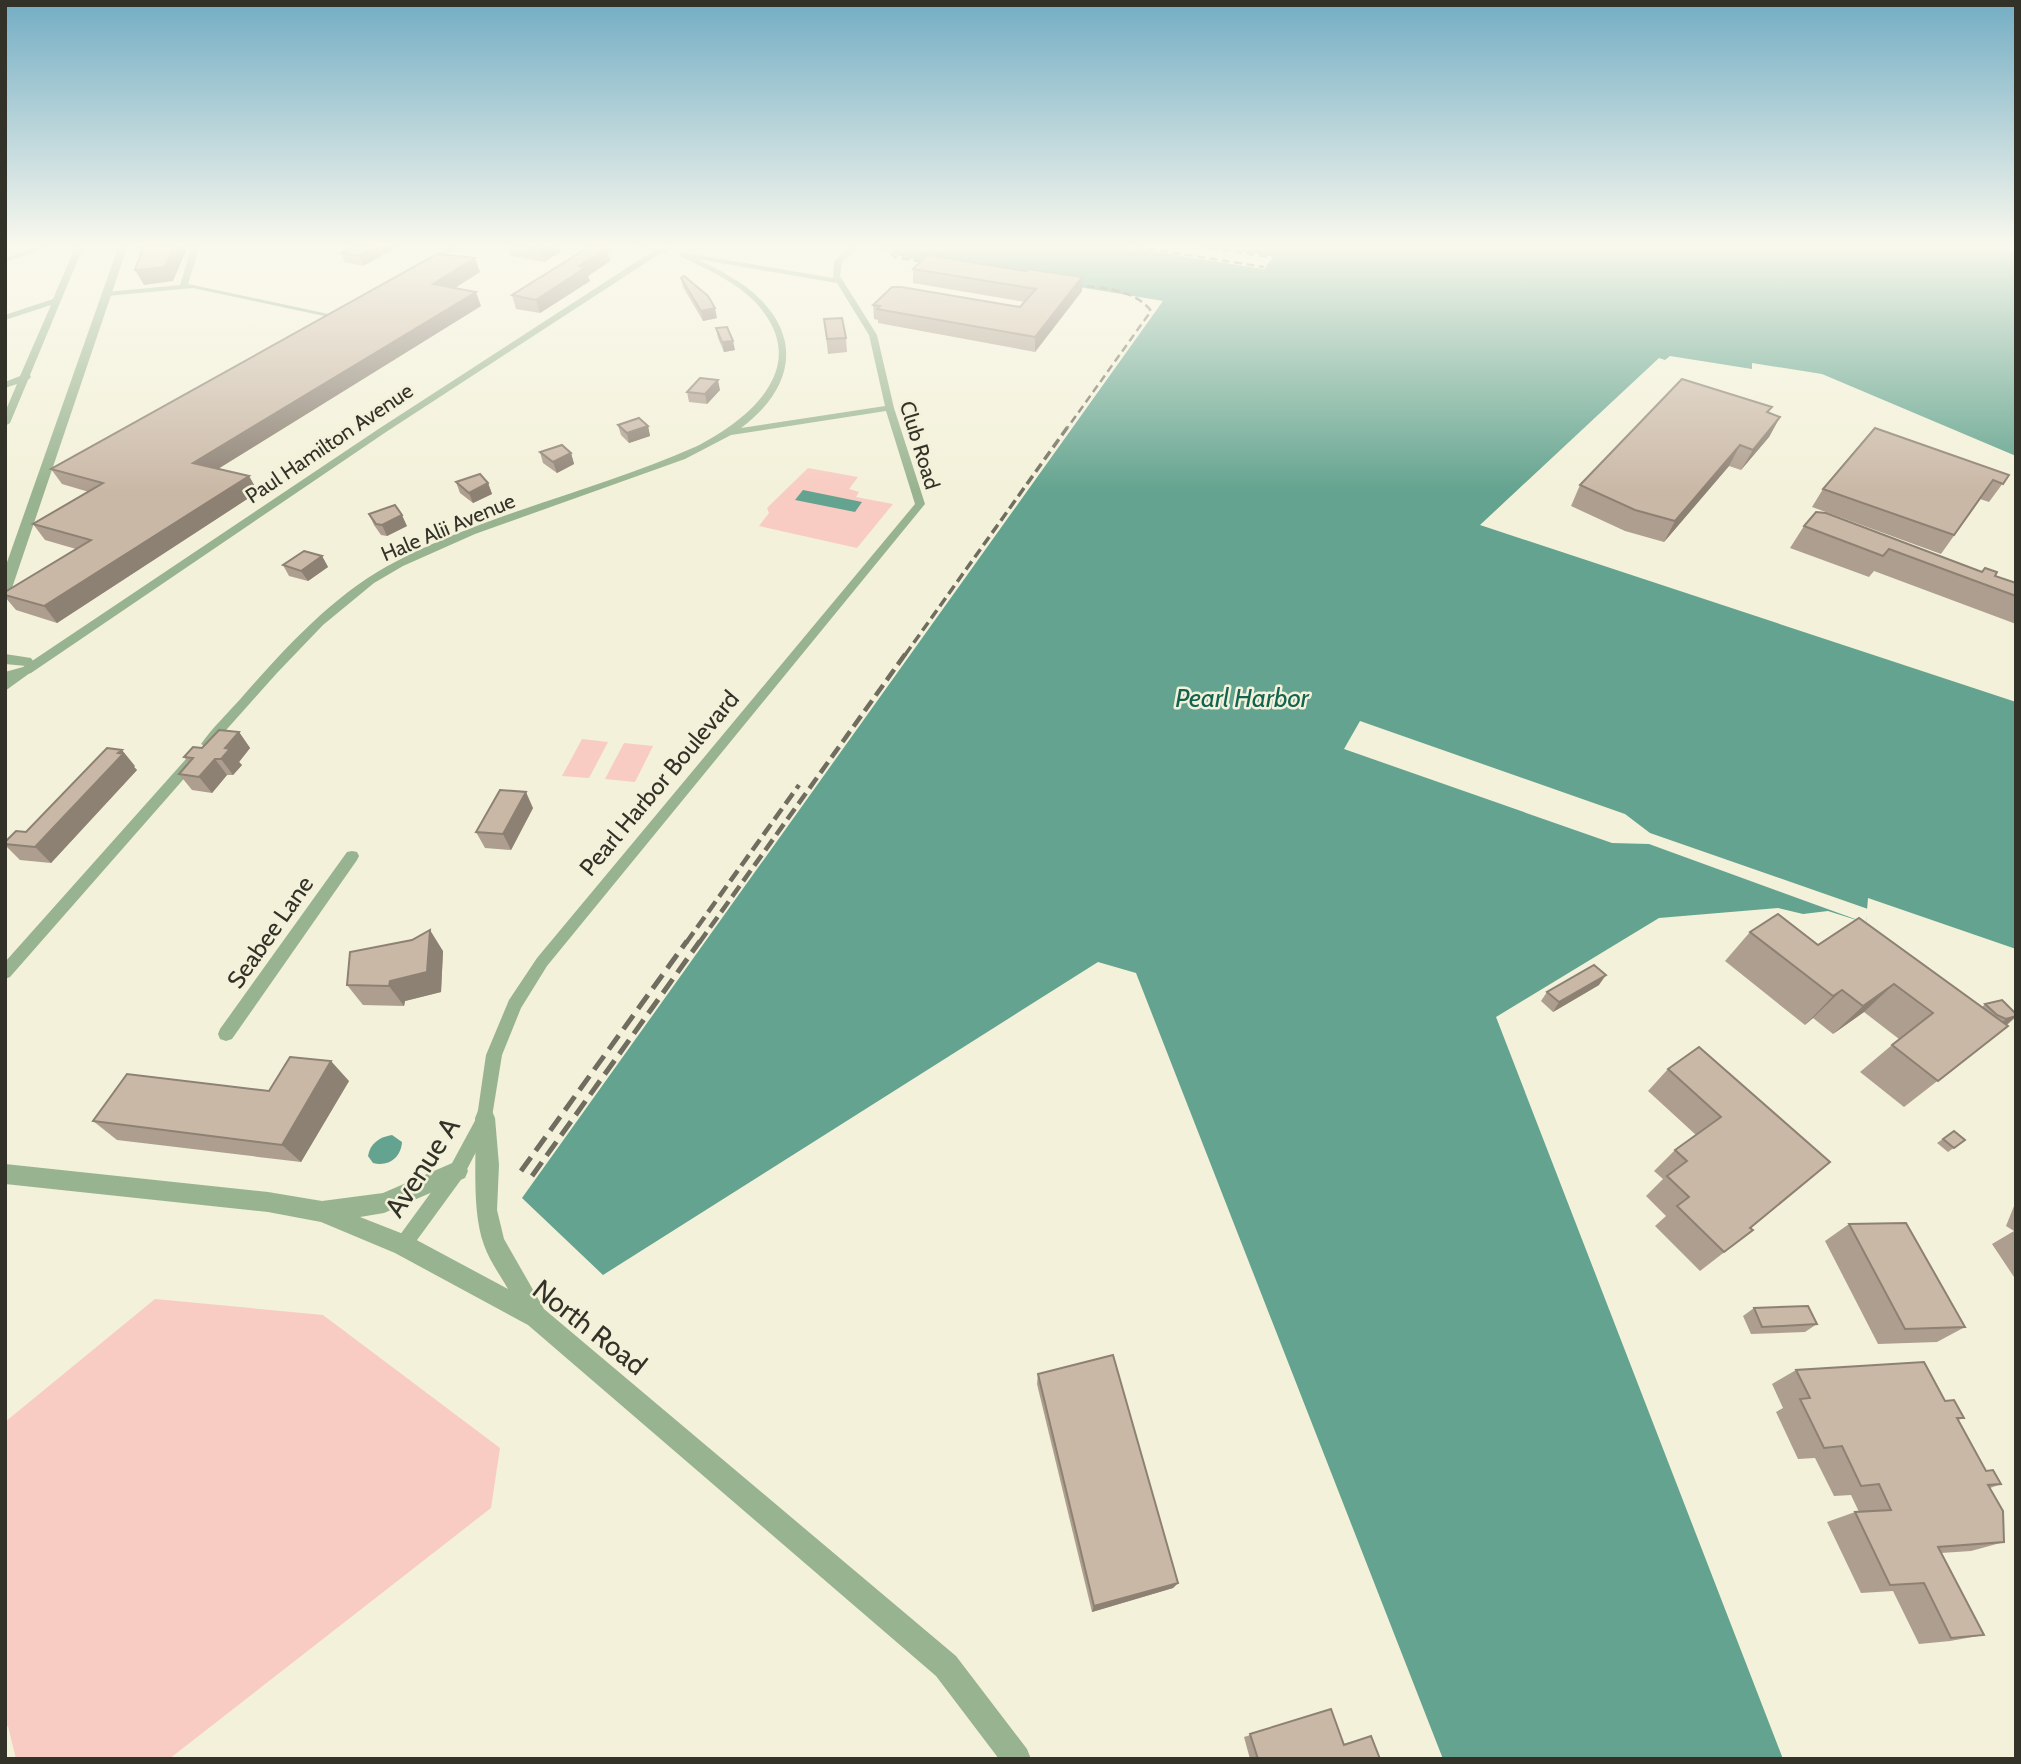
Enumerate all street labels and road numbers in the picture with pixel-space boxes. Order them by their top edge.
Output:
street label: Paul Hamilton Avenue [241,378,418,508]
street label: Club Road [895,398,945,492]
street label: Hale Alii Avenue [377,487,519,566]
street label: Pearl Harbor Boulevard [573,685,745,881]
street label: Seabee Lane [221,870,319,994]
street label: Avenue A [377,1110,467,1223]
street label: North Road [526,1272,654,1382]

